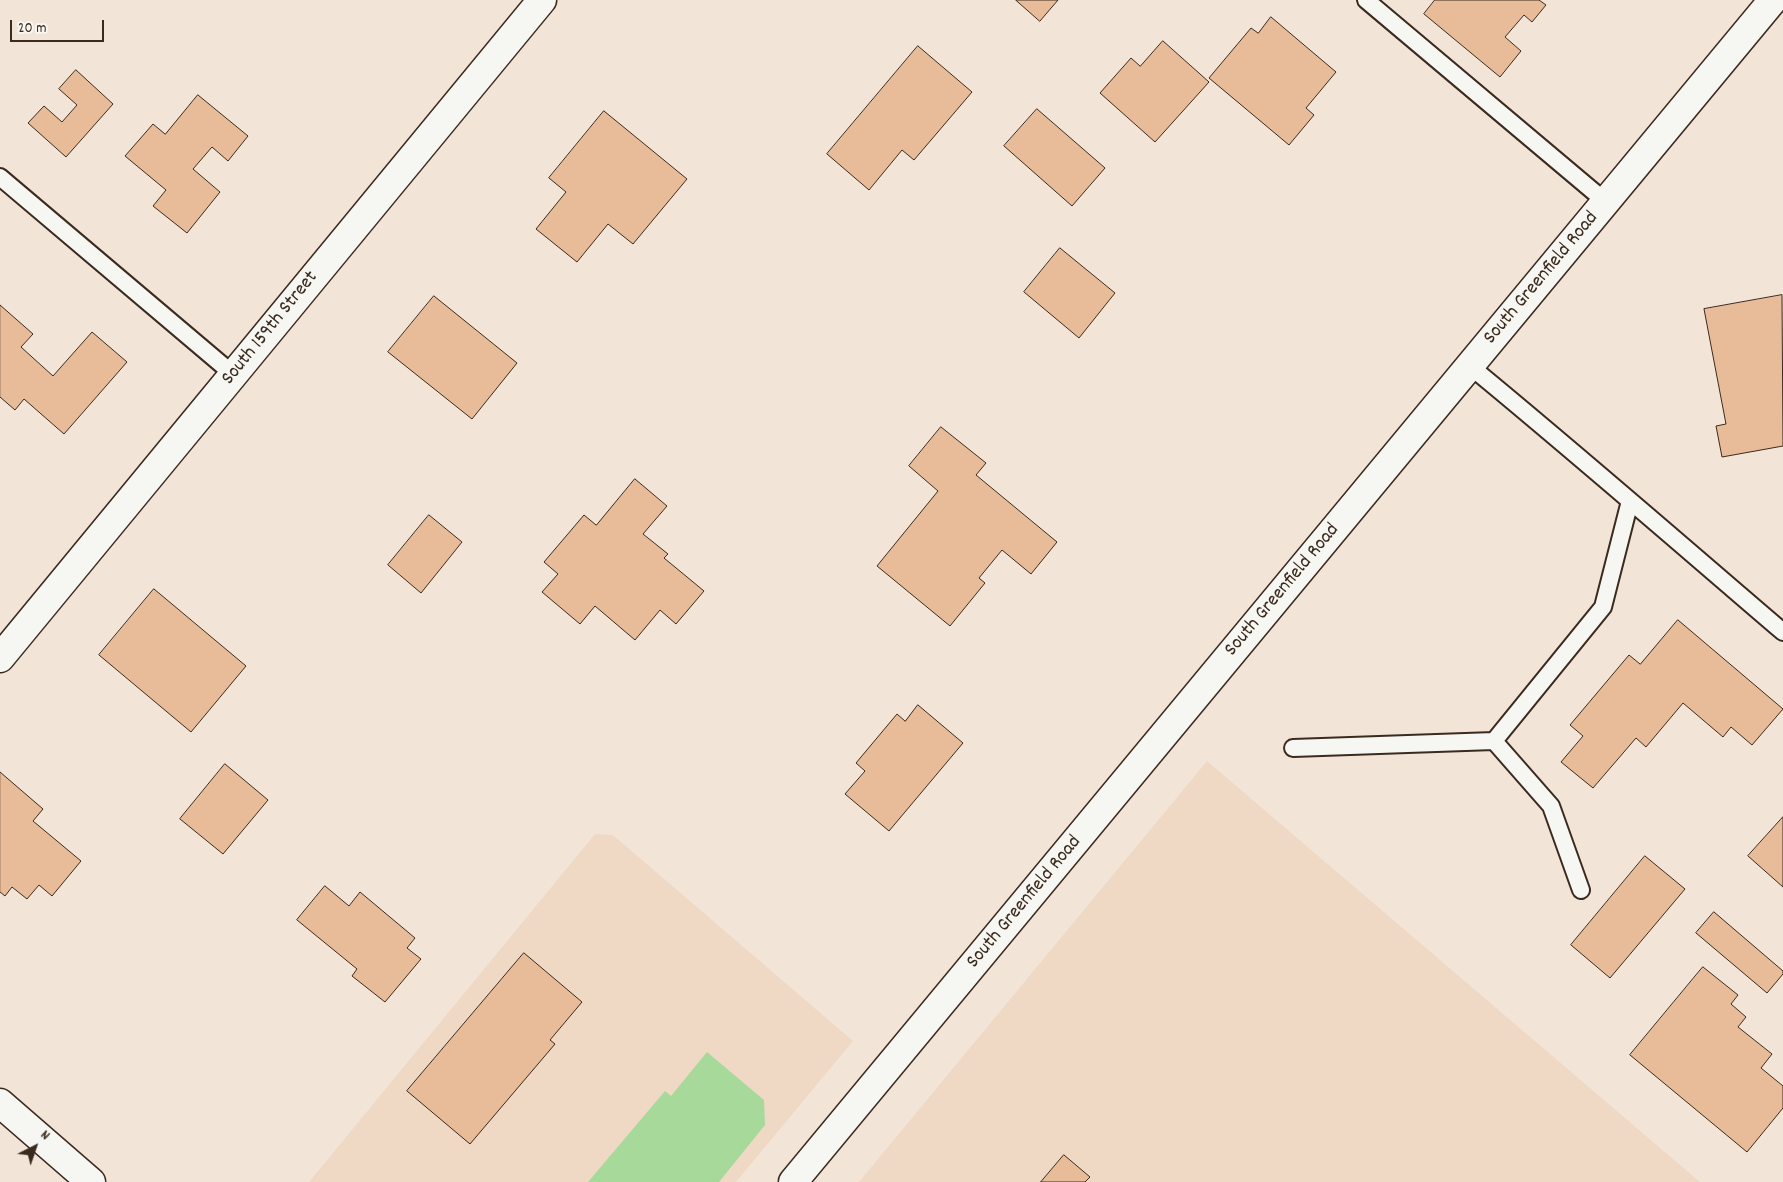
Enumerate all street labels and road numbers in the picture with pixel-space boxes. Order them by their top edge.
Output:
street label: South Greenfield Road [1479,208,1605,350]
street label: South 159th Street [218,267,324,391]
street label: South Greenfield Road [1220,520,1346,662]
street label: South Greenfield Road [962,832,1088,974]

